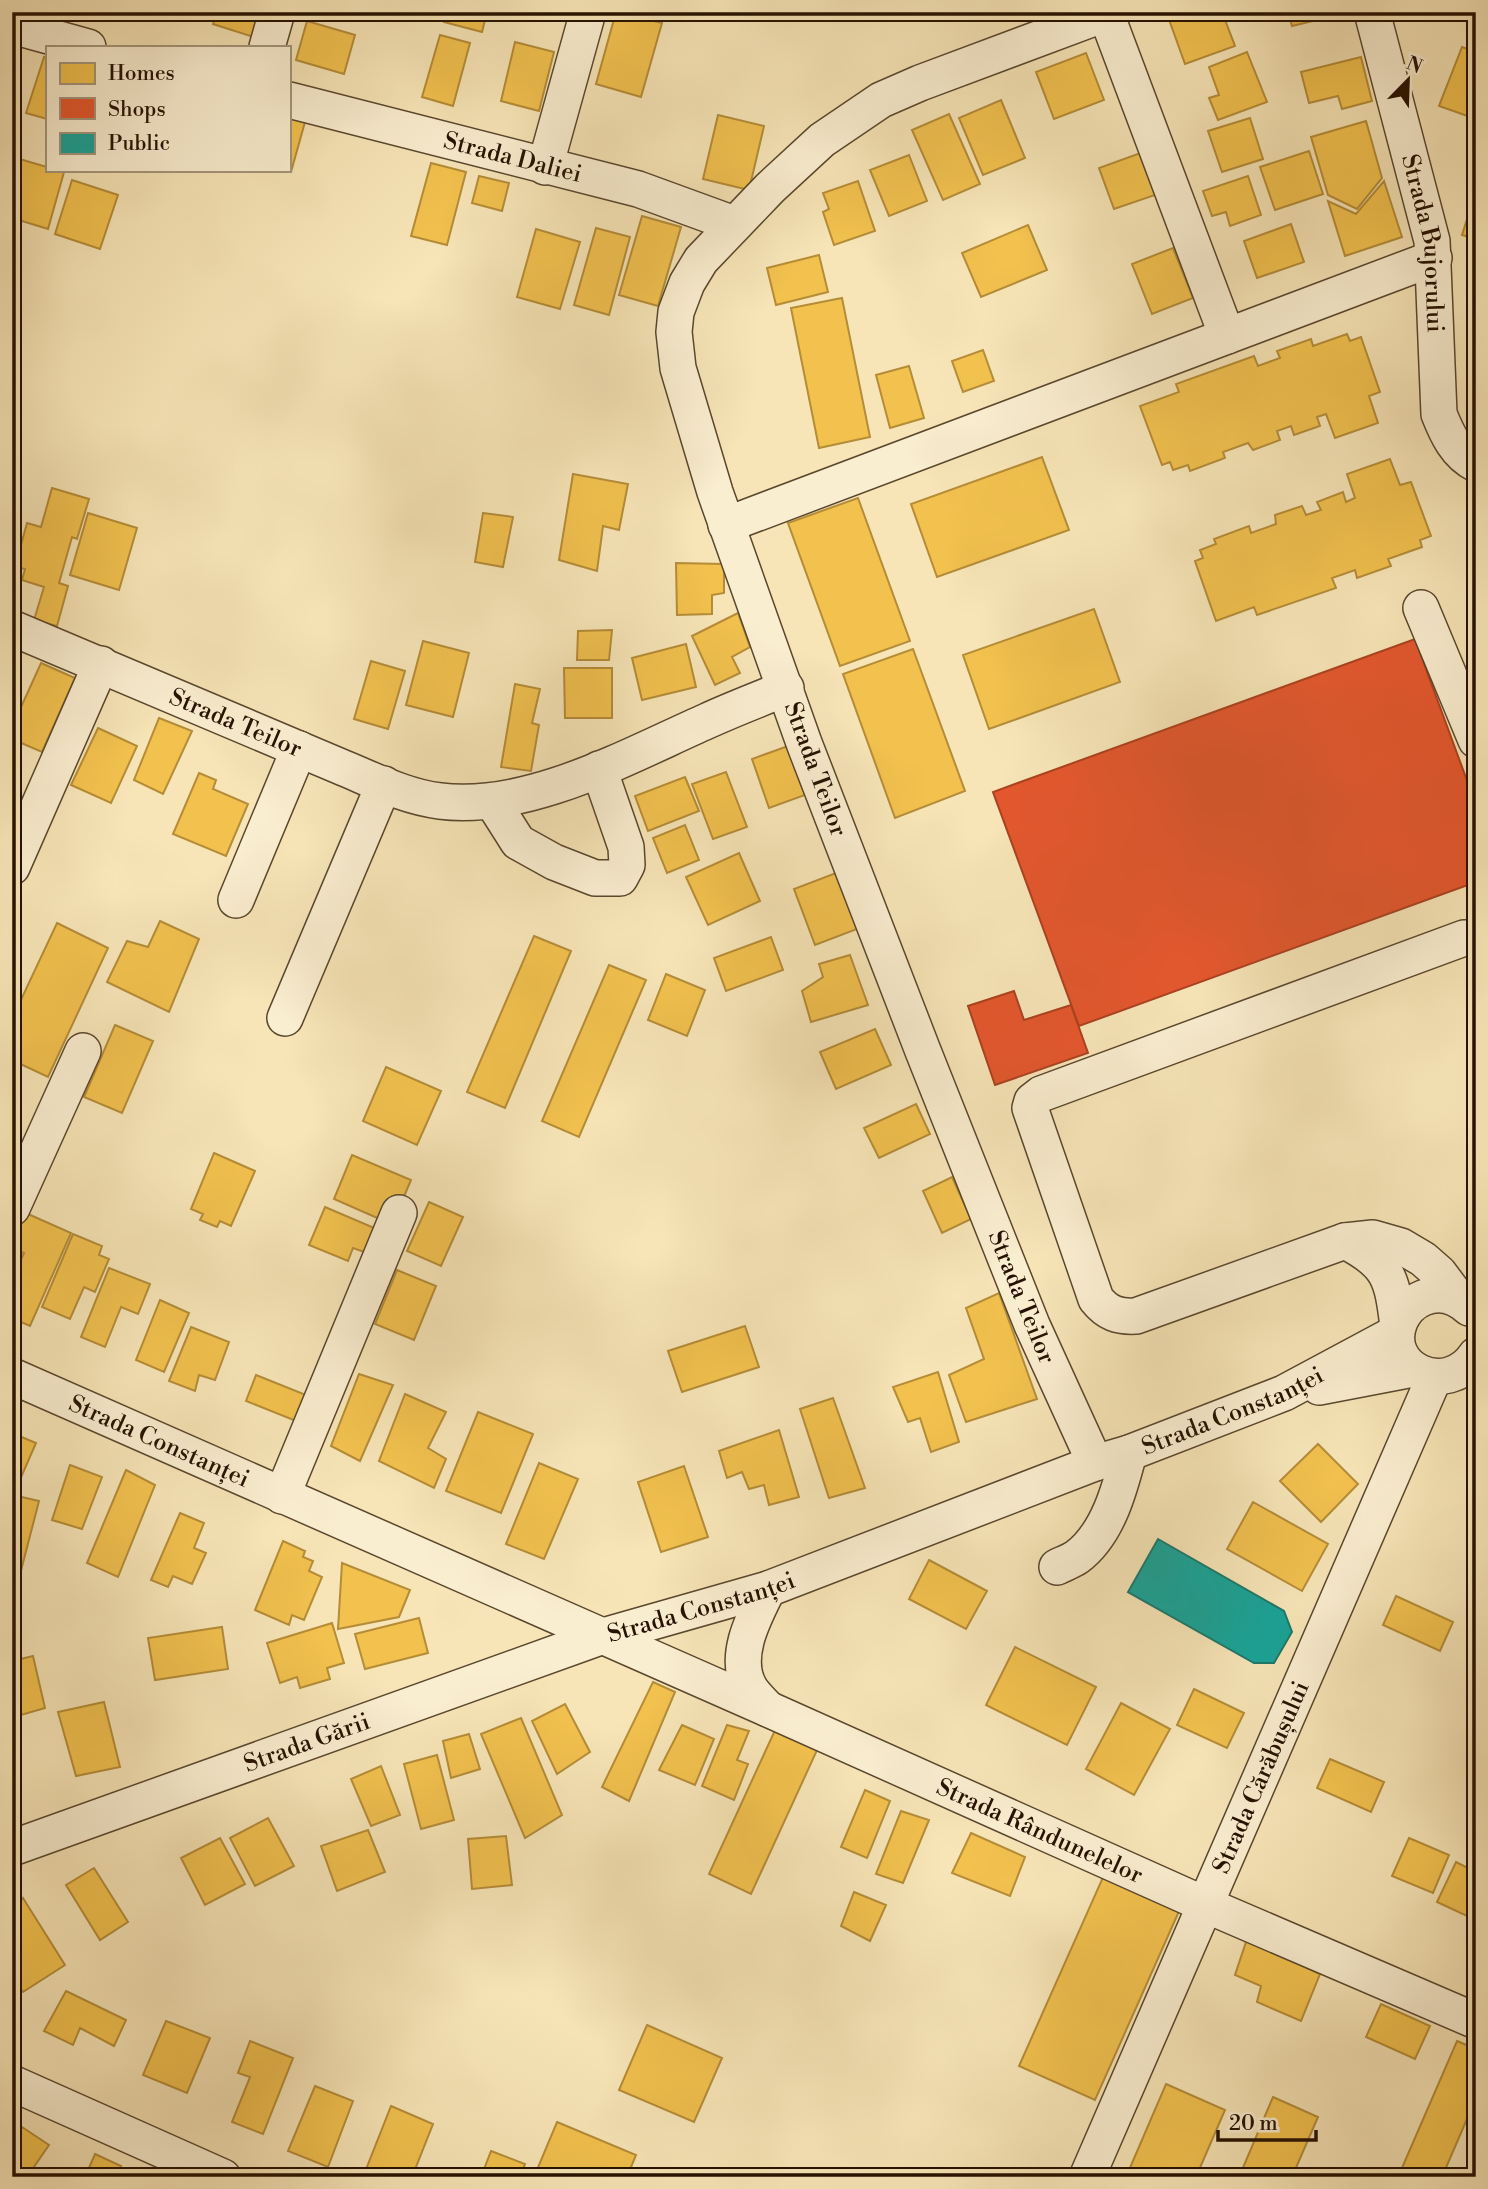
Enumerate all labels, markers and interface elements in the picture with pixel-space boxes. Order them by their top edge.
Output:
legend [46,46,290,172]
north arrow [1372,46,1442,116]
text: N [1403,51,1426,79]
text: Homes [108,61,175,87]
text: Shops [108,97,166,123]
street label: Strada Daliei [440,126,585,190]
text: Public [108,131,170,157]
street label: Strada Bujorului [1394,151,1450,333]
street label: Strada Teilor [165,682,306,765]
street label: Strada Teilor [777,698,853,841]
street label: Strada Teilor [981,1226,1061,1368]
street label: Strada Constanței [1138,1361,1329,1463]
street label: Strada Constanței [64,1389,254,1495]
street label: Strada Constanței [604,1566,800,1650]
street label: Strada Cărăbușului [1207,1677,1317,1878]
street label: Strada Gării [240,1707,374,1780]
street label: Strada Rândunelelor [932,1772,1147,1891]
scale bar [1218,2098,1316,2142]
text: 20 m [1229,2111,1278,2137]

